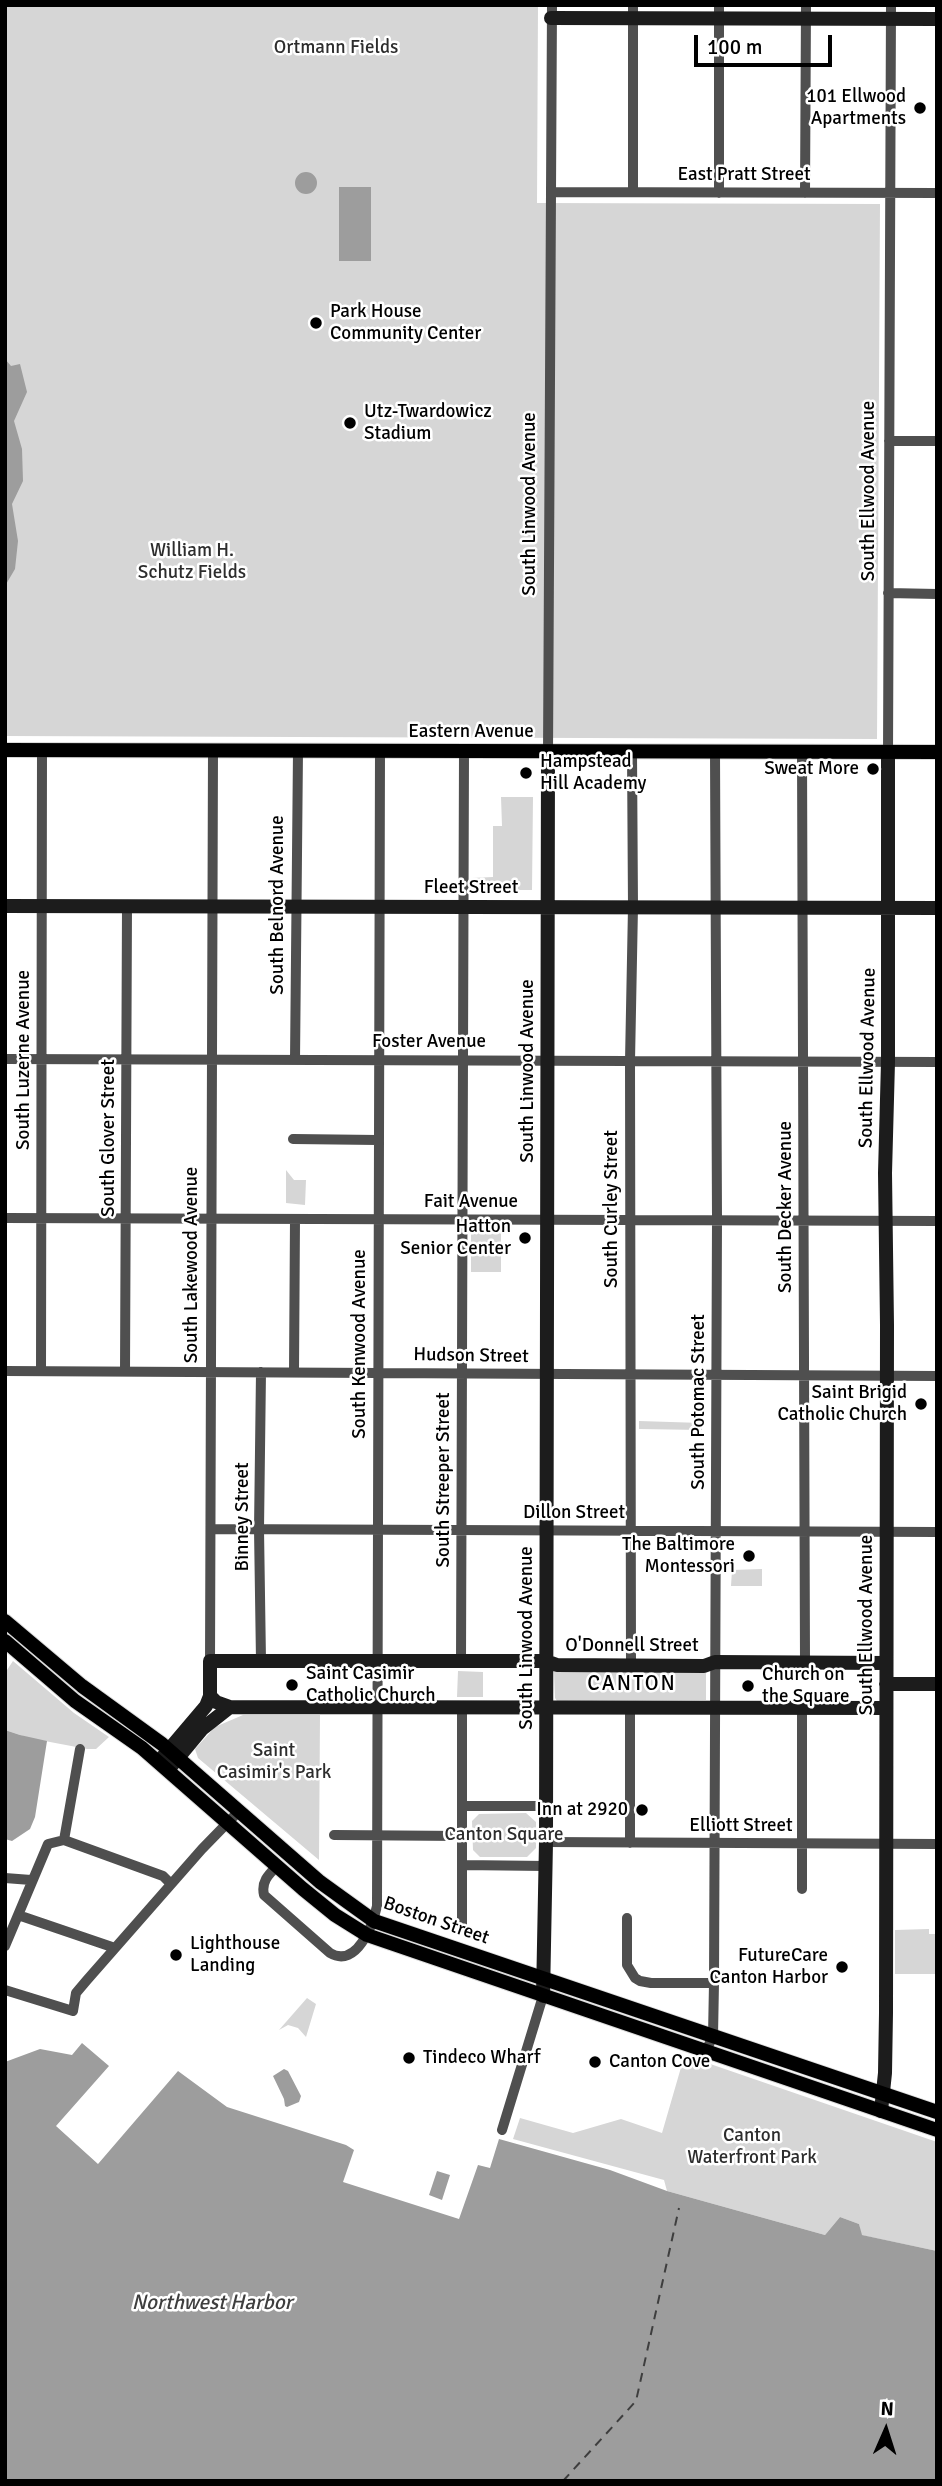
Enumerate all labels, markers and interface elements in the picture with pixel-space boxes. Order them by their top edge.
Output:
scale bar [697,21,835,65]
text: 100 m [707,34,762,60]
park label: Ortmann Fields [274,37,398,59]
place label: 101 Ellwood Apartments [806,86,906,130]
marker: 101 Ellwood Apartments [912,100,928,116]
street label: East Pratt Street [677,164,811,186]
place label: Park House Community Center [330,301,481,345]
marker: Park House Community Center [308,315,324,331]
place label: Utz-Twardowicz Stadium [364,401,492,445]
street label: South Ellwood Avenue [858,401,880,581]
street label: South Linwood Avenue [519,412,541,596]
marker: Utz-Twardowicz Stadium [342,415,358,431]
park label: William H. Schutz Fields [138,540,246,584]
street label: Eastern Avenue [408,721,534,743]
place label: Hampstead Hill Academy [540,751,646,795]
place label: Sweat More [764,758,859,780]
marker: Sweat More [865,761,881,777]
marker: Hampstead Hill Academy [518,765,534,781]
street label: South Belnord Avenue [267,815,289,995]
street label: Fleet Street [424,877,518,899]
street label: South Ellwood Avenue [855,968,881,1148]
street label: South Luzerne Avenue [13,970,35,1150]
street label: South Linwood Avenue [517,979,539,1163]
street label: Foster Avenue [372,1031,486,1053]
street label: South Glover Street [98,1059,120,1217]
street label: South Decker Avenue [775,1121,797,1293]
street label: South Curley Street [601,1130,623,1288]
street label: South Lakewood Avenue [181,1167,203,1363]
street label: Fait Avenue [424,1191,518,1213]
place label: Hatton Senior Center [400,1216,511,1260]
marker: Hatton Senior Center [517,1230,533,1246]
street label: South Kenwood Avenue [349,1249,371,1439]
street label: South Potomac Street [688,1314,710,1490]
street label: Hudson Street [413,1344,529,1368]
place label: Saint Brigid Catholic Church [777,1382,907,1426]
street label: South Streeper Street [433,1392,455,1568]
marker: Saint Brigid Catholic Church [913,1396,929,1412]
street label: Binney Street [232,1462,254,1572]
street label: Dillon Street [523,1502,625,1524]
place label: The Baltimore Montessori [622,1534,735,1578]
street label: South Ellwood Avenue [856,1535,878,1715]
street label: South Linwood Avenue [516,1546,538,1730]
marker: The Baltimore Montessori [741,1548,757,1564]
street label: O'Donnell Street [565,1635,699,1657]
place label: Saint Casimir Catholic Church [306,1663,436,1707]
place label: Church on the Square [762,1664,849,1708]
district label: CANTON [588,1671,676,1697]
marker: Saint Casimir Catholic Church [284,1677,300,1693]
marker: Church on the Square [740,1678,756,1694]
park label: Saint Casimir's Park [217,1740,331,1784]
place label: Inn at 2920 [536,1799,628,1821]
marker: Inn at 2920 [634,1802,650,1818]
street label: Elliott Street [689,1815,793,1837]
park label: Canton Square [444,1824,564,1846]
street label: Boston Street [380,1892,492,1950]
place label: Lighthouse Landing [190,1933,280,1977]
place label: FutureCare Canton Harbor [709,1945,828,1989]
marker: Lighthouse Landing [168,1947,184,1963]
marker: FutureCare Canton Harbor [834,1959,850,1975]
place label: Tindeco Wharf [423,2047,540,2069]
marker: Tindeco Wharf [401,2050,417,2066]
place label: Canton Cove [609,2051,710,2073]
marker: Canton Cove [587,2054,603,2070]
park label: Canton Waterfront Park [687,2125,817,2169]
water label: Northwest Harbor [132,2290,292,2316]
north arrow [851,2395,921,2465]
text: N [880,2397,894,2421]

